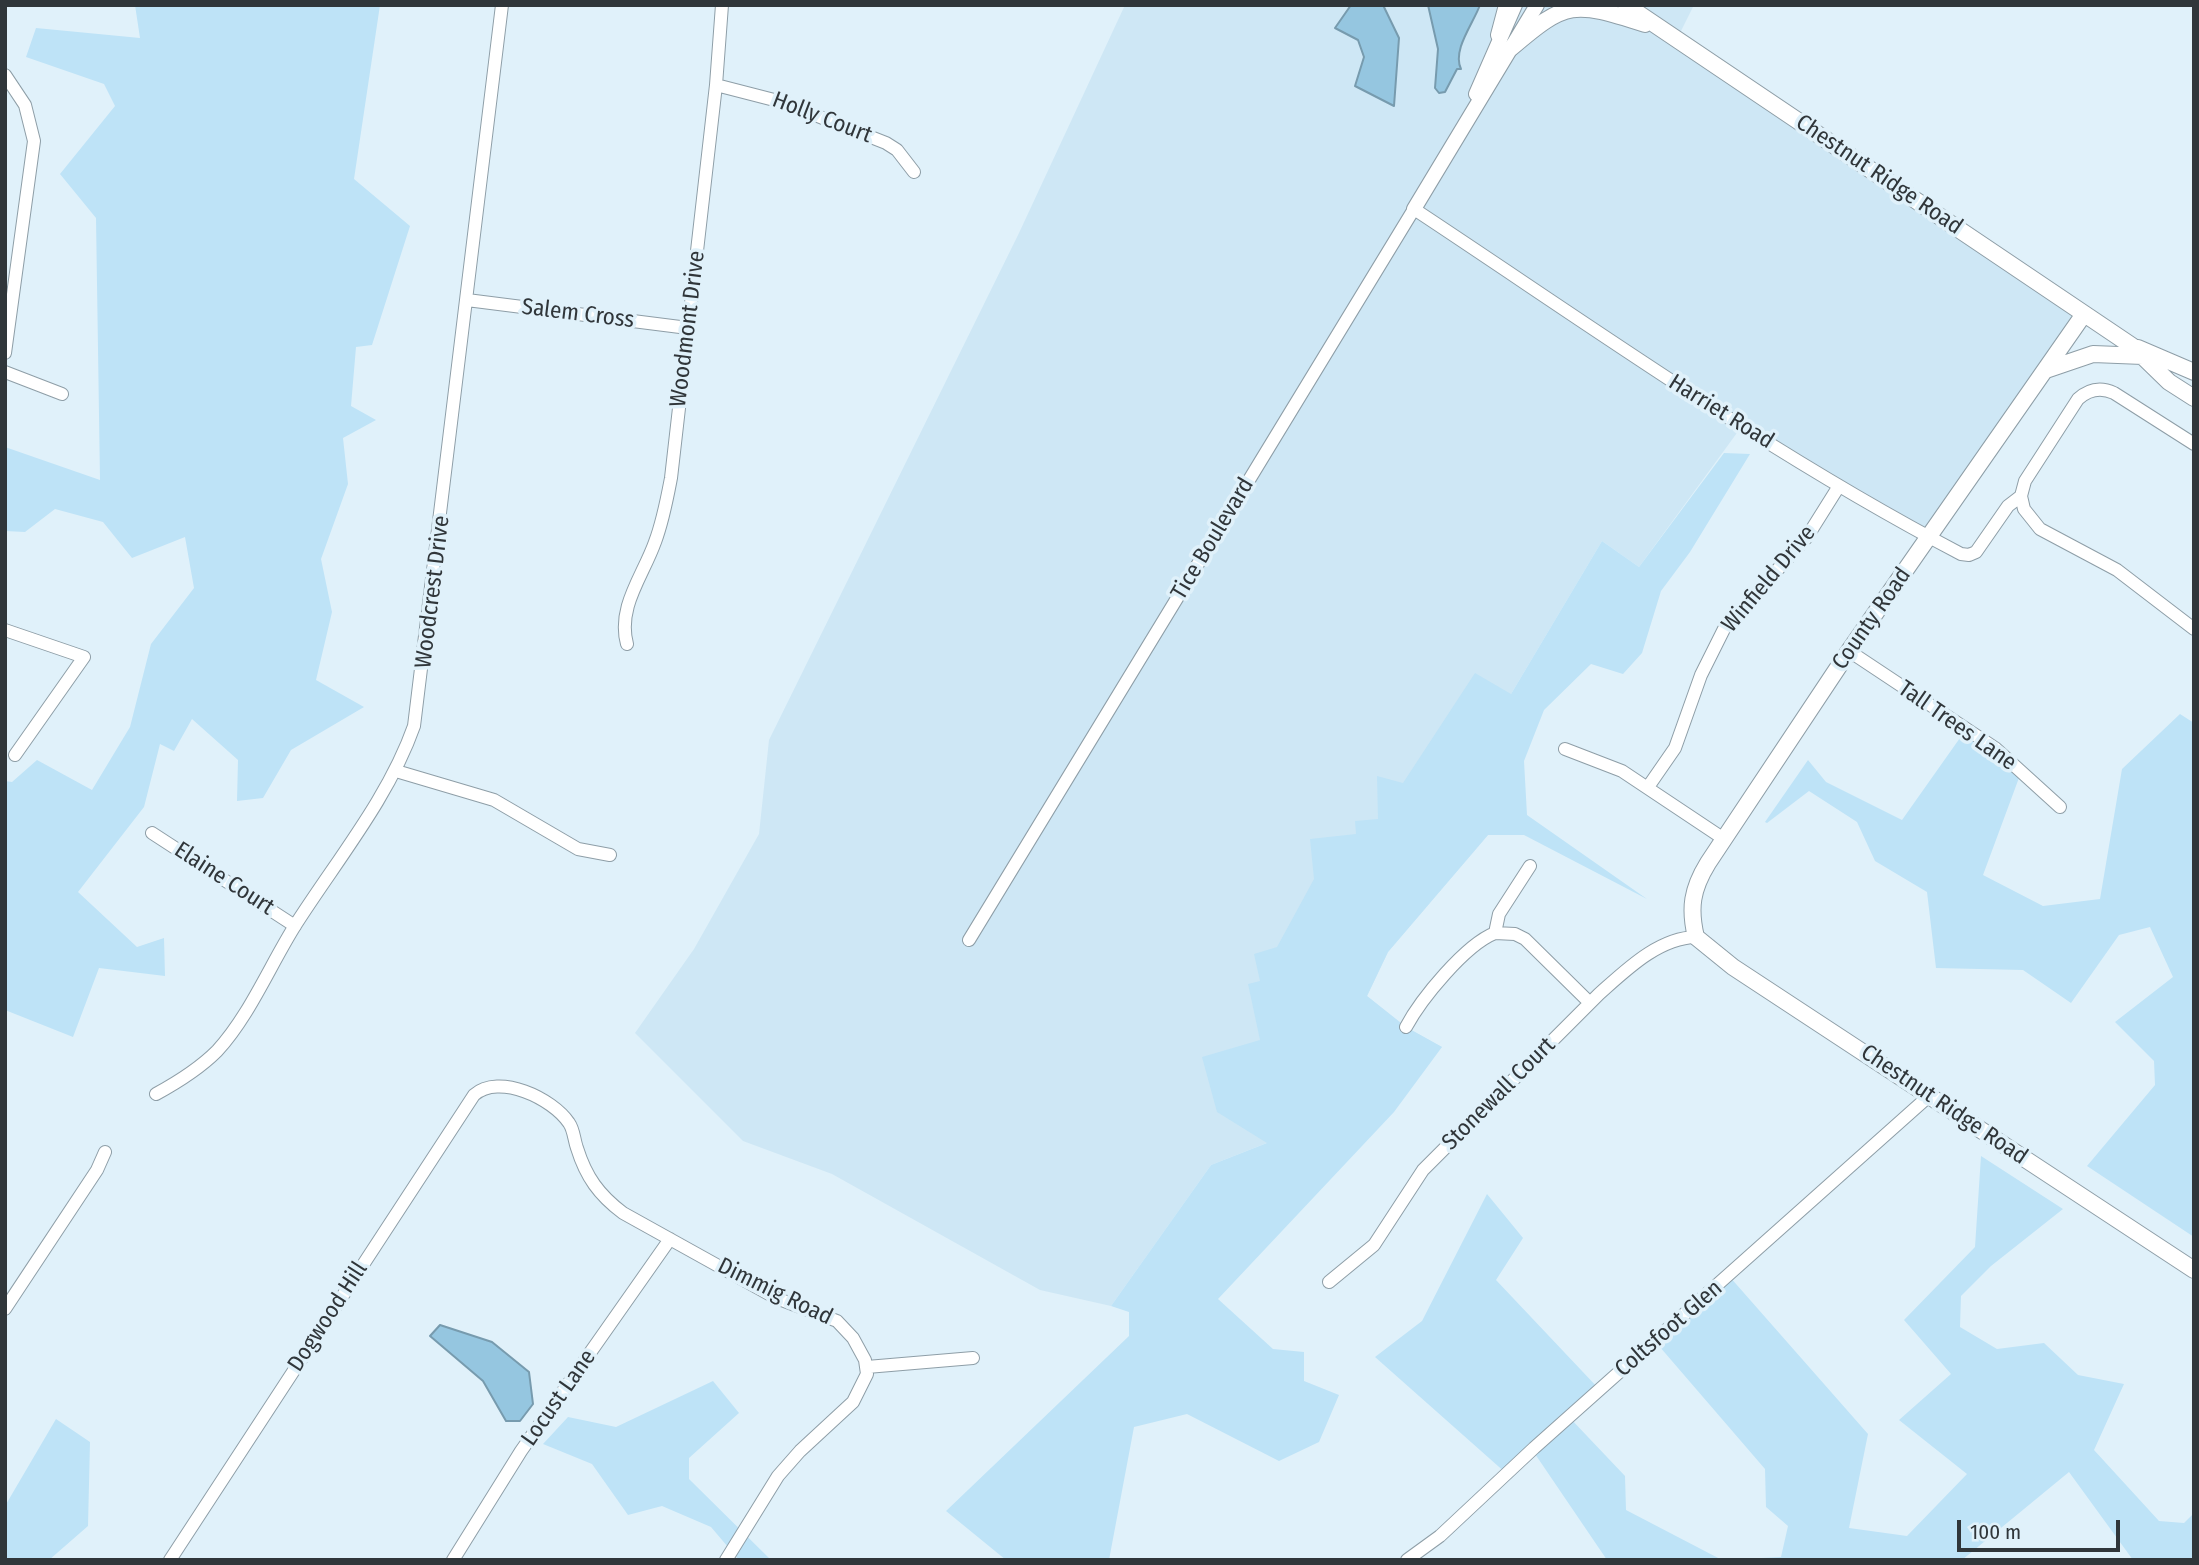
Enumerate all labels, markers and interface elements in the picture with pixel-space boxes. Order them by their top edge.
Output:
street label: Holly Court [768,86,876,150]
street label: Chestnut Ridge Road [1790,109,1968,241]
street label: Woodmont Drive [665,249,711,409]
street label: Salem Cross [520,293,636,335]
street label: Harriet Road [1663,369,1779,455]
street label: Tice Boulevard [1166,473,1260,605]
street label: Woodcrest Drive [410,514,456,670]
street label: Winfield Drive [1716,520,1822,638]
street label: County Road [1827,563,1917,675]
street label: Tall Trees Lane [1892,675,2022,777]
street label: Elaine Court [169,837,279,921]
street label: Stonewall Court [1437,1032,1561,1156]
street label: Chestnut Ridge Road [1855,1039,2033,1171]
street label: Dimmig Road [713,1252,837,1332]
street label: Dogwood Hill [282,1257,374,1377]
street label: Coltsfoot Glen [1610,1275,1728,1383]
street label: Locust Lane [516,1345,602,1451]
scale bar [1961,1506,2124,1550]
text: 100 m [1970,1519,2021,1545]

